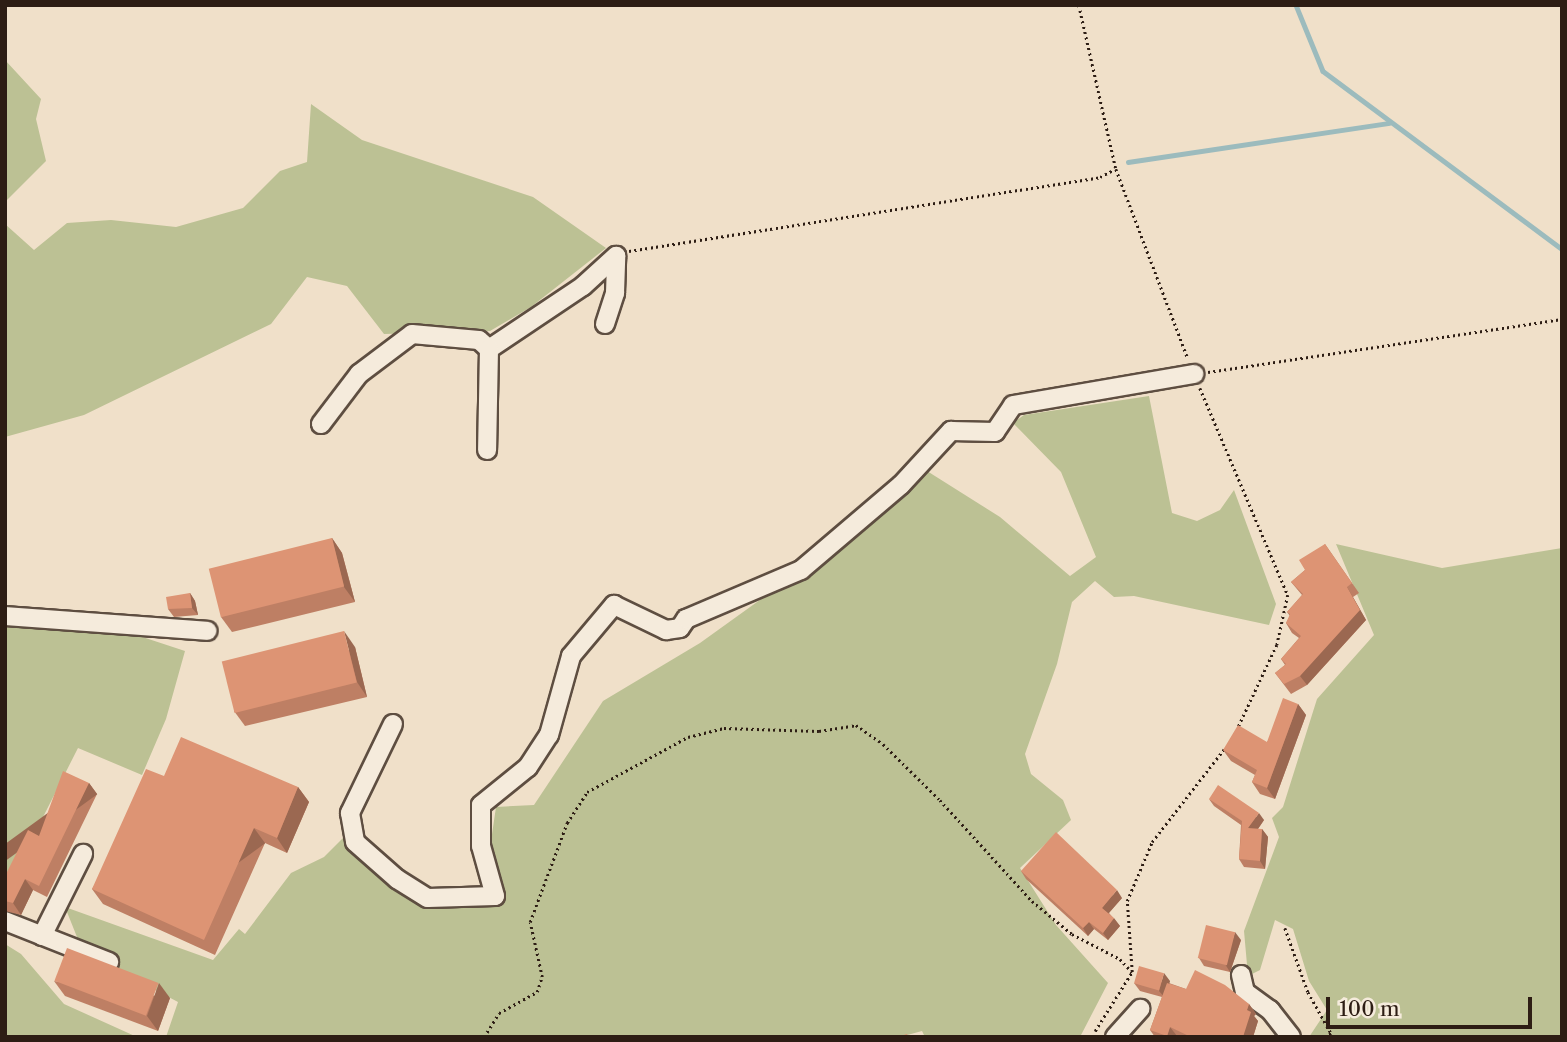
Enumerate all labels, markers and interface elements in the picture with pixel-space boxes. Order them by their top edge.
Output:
scale bar [1329,982,1536,1026]
text: 100 m [1339,996,1400,1021]

